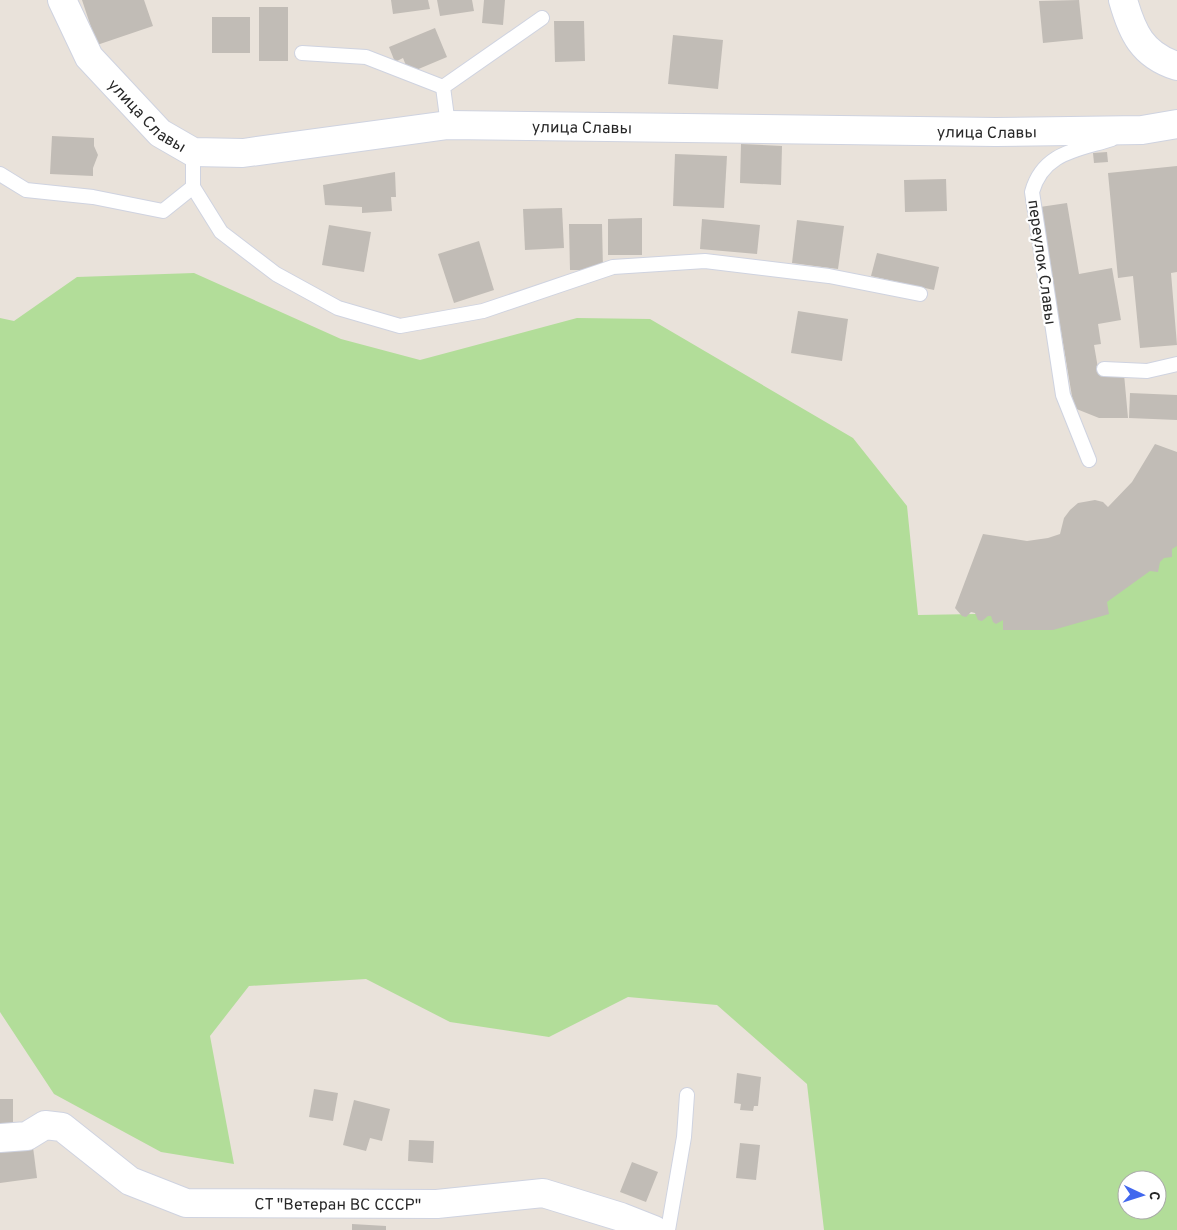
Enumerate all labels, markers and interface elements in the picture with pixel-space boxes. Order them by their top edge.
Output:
street label: улица Славы [103,76,189,158]
street label: улица Славы [532,118,632,139]
street label: улица Славы [937,123,1037,144]
street label: переулок Славы [1022,198,1060,326]
north arrow [1117,1170,1167,1220]
text: С [1145,1191,1162,1201]
street label: СТ "Ветеран ВС СССР" [254,1195,421,1216]

